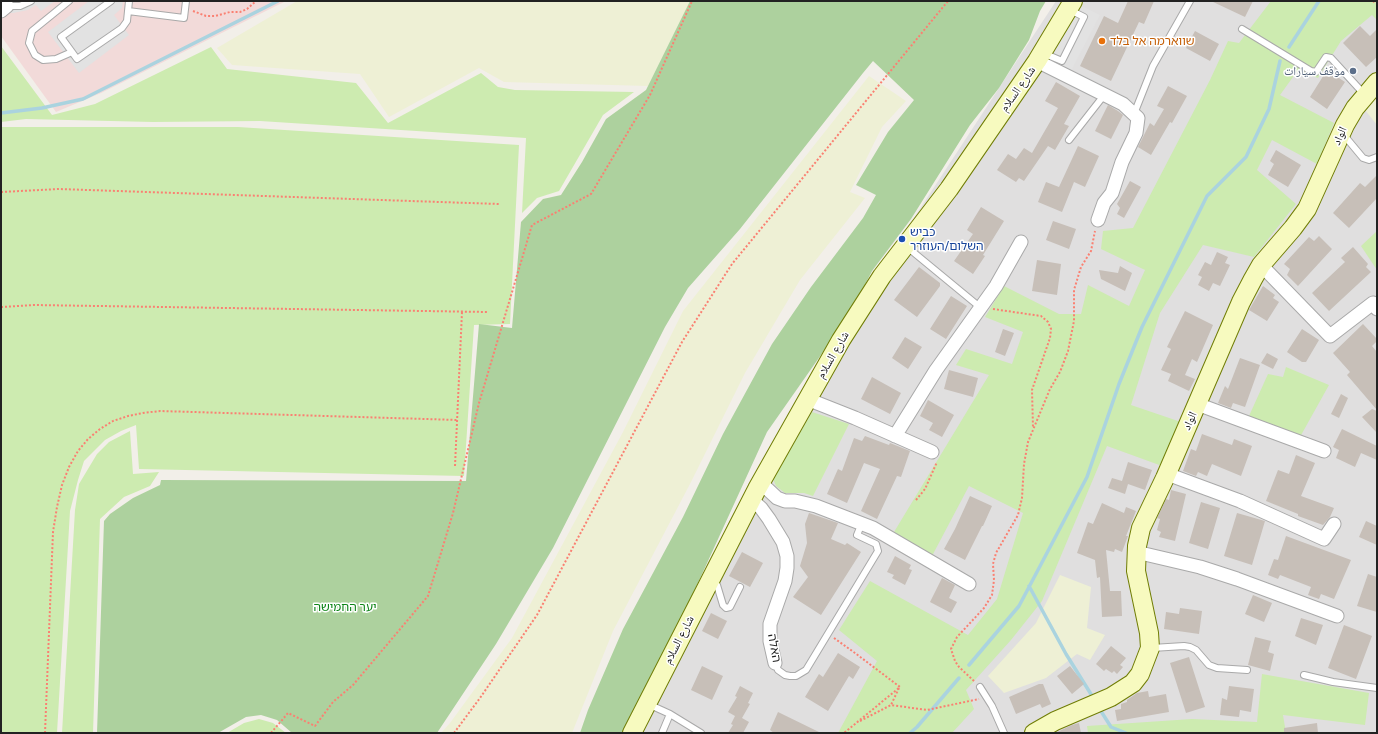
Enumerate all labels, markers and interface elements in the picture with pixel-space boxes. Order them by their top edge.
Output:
place label: שווארמה אל בלד [1110,34,1195,48]
marker: שווארמה אל בלד [1097,36,1107,46]
street label: شارع السلام [997,63,1039,115]
place label: موقف سيارات [1284,64,1345,78]
marker: موقف سيارات [1348,66,1358,76]
street label: الواد [1330,124,1350,148]
place label: כביש השלום/העוזרר [910,225,983,253]
marker: כביש השלום/העוזרר [897,234,907,244]
street label: شارع السلام [814,329,852,381]
street label: الواد [1180,409,1200,433]
park label: יער החמישה [313,600,377,614]
street label: شارع السلام [661,613,697,667]
street label: האלה [764,633,784,663]

